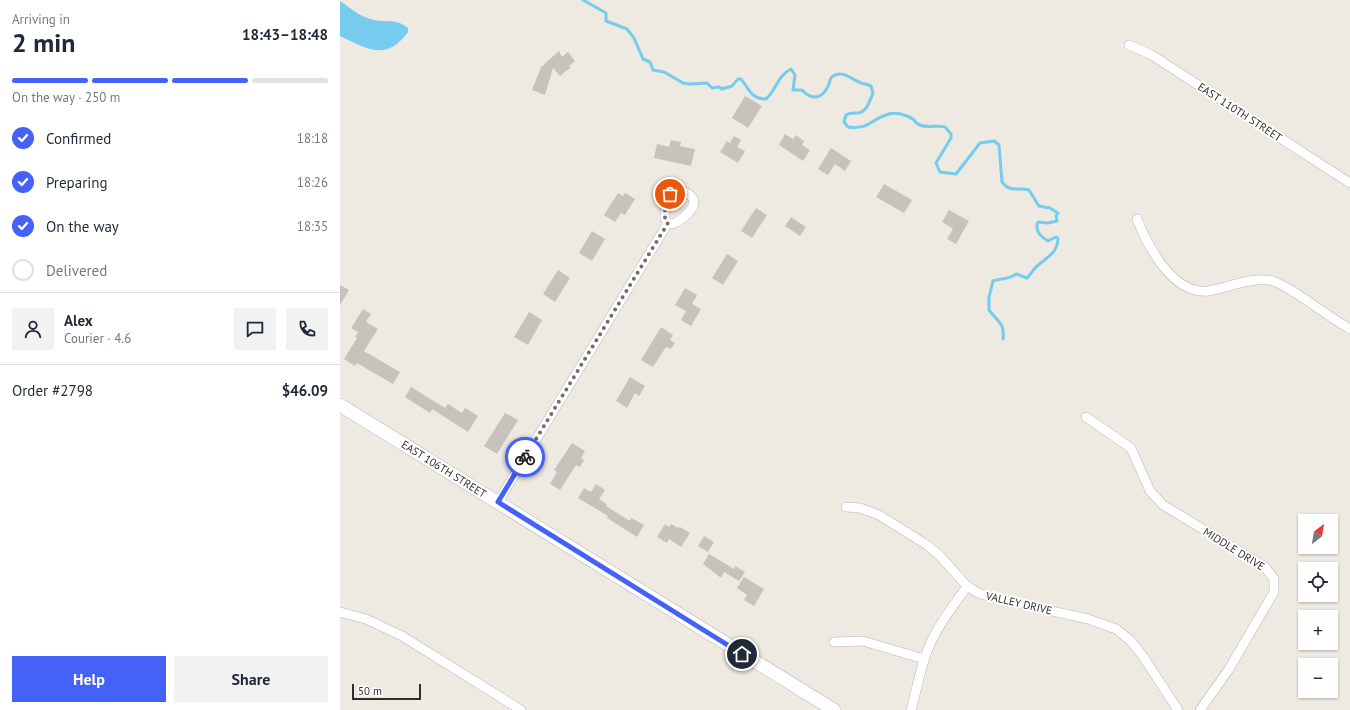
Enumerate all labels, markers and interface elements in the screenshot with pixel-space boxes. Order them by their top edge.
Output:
text: Arriving in [12,11,70,28]
text: 18:43–18:48 [242,25,328,44]
text: 2 min [12,26,75,59]
street label: EAST 110TH STREET [1195,80,1285,144]
text: On the way · 250 m [12,89,120,106]
icon: check [12,127,34,149]
text: Confirmed [46,129,111,148]
text: 18:18 [297,130,328,147]
icon: check [12,171,34,193]
text: Preparing [46,173,108,192]
text: 18:26 [297,174,328,191]
pin [653,177,687,211]
icon: bag [659,183,681,205]
icon: check [12,215,34,237]
text: On the way [46,217,119,236]
text: 18:35 [297,218,328,235]
text: Delivered [46,261,107,280]
button: person [12,308,54,350]
button: chat [234,308,276,350]
button: phone [286,308,328,350]
text: Alex [64,311,93,330]
text: Courier · 4.6 [64,330,131,347]
text: Order #2798 [12,381,93,400]
text: $46.09 [282,381,328,400]
street label: EAST 106TH STREET [399,437,489,501]
courier [505,437,545,477]
icon: bike [514,446,536,468]
north arrow [1298,514,1338,554]
map controls [1298,514,1338,698]
street label: MIDDLE DRIVE [1201,525,1267,574]
button: locate [1298,562,1338,602]
street label: VALLEY DRIVE [984,588,1053,617]
button: + [1298,610,1338,650]
pin [725,637,759,671]
icon: home [731,643,753,665]
button: Help [12,656,166,702]
button: Share [174,656,328,702]
button: − [1298,658,1338,698]
scale bar [352,682,421,701]
text: 50 m [358,684,382,698]

